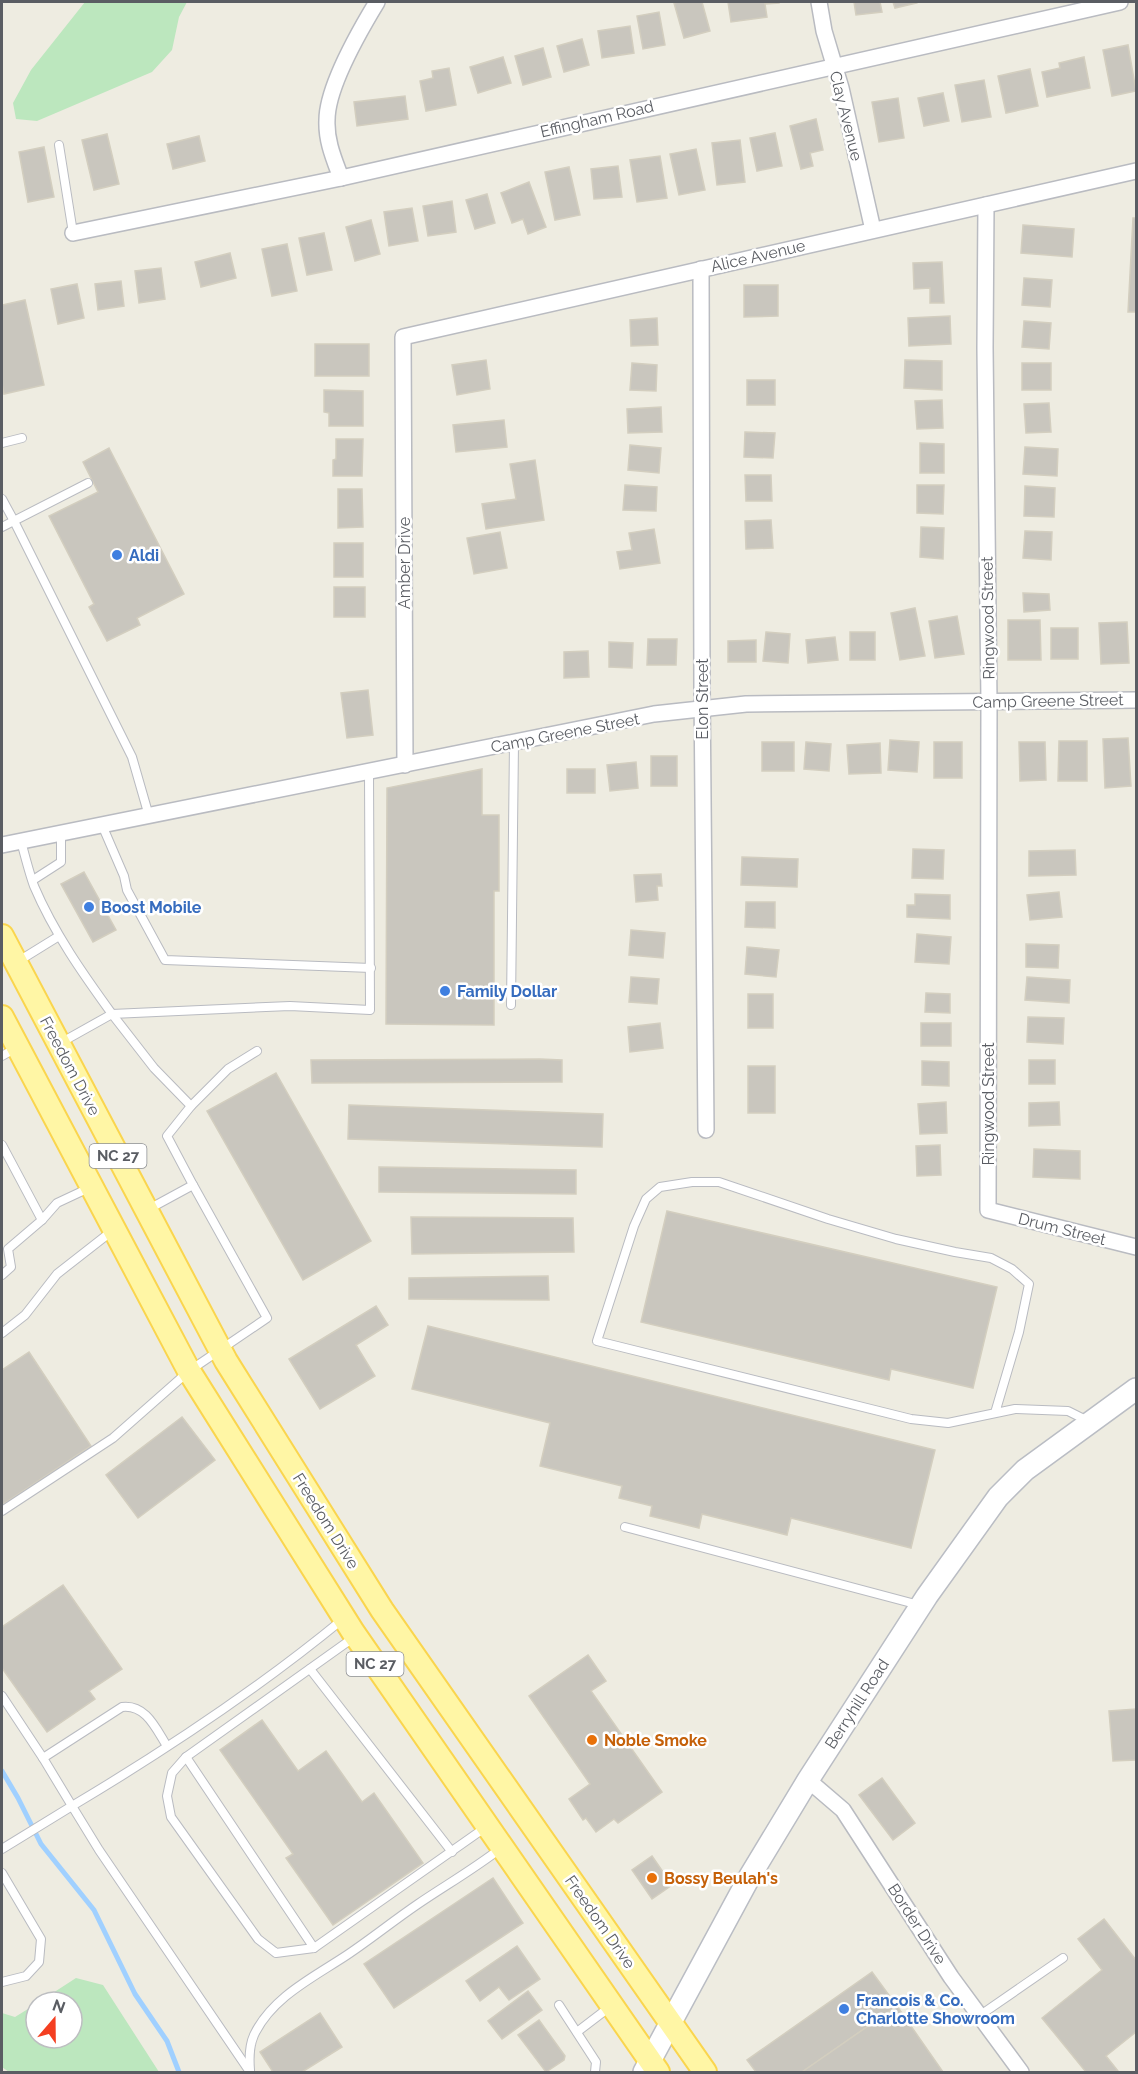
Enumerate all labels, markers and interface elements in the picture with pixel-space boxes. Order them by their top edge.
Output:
street label: Clay Avenue [826,69,866,163]
street label: Effingham Road [538,97,656,141]
street label: Alice Avenue [709,236,807,276]
street label: Amber Drive [395,517,414,609]
place label: Aldi [129,546,159,565]
marker: Aldi [110,548,124,562]
street label: Ringwood Street [977,556,999,680]
street label: Elon Street [693,658,712,740]
street label: Camp Greene Street [972,690,1124,712]
street label: Camp Greene Street [489,709,642,757]
place label: Boost Mobile [101,898,202,917]
marker: Boost Mobile [82,900,96,914]
place label: Family Dollar [457,982,557,1001]
marker: Family Dollar [438,984,452,998]
street label: Freedom Drive [36,1013,104,1119]
street label: Ringwood Street [979,1042,998,1166]
road number: NC 27 [90,1144,146,1168]
street label: Drum Street [1016,1209,1108,1249]
street label: Freedom Drive [289,1470,363,1572]
road number: NC 27 [346,1652,404,1676]
street label: Berryhill Road [821,1655,893,1753]
place label: Noble Smoke [604,1731,707,1750]
marker: Noble Smoke [585,1733,599,1747]
place label: Bossy Beulah's [664,1869,778,1888]
marker: Bossy Beulah's [645,1871,659,1885]
street label: Freedom Drive [561,1872,639,1972]
street label: Border Drive [884,1880,950,1968]
north arrow [24,1990,84,2050]
place label: Francois & Co. Charlotte Showroom [856,1991,1015,2028]
text: N [50,1995,68,2017]
marker: Francois & Co. Charlotte Showroom [837,2002,851,2016]

